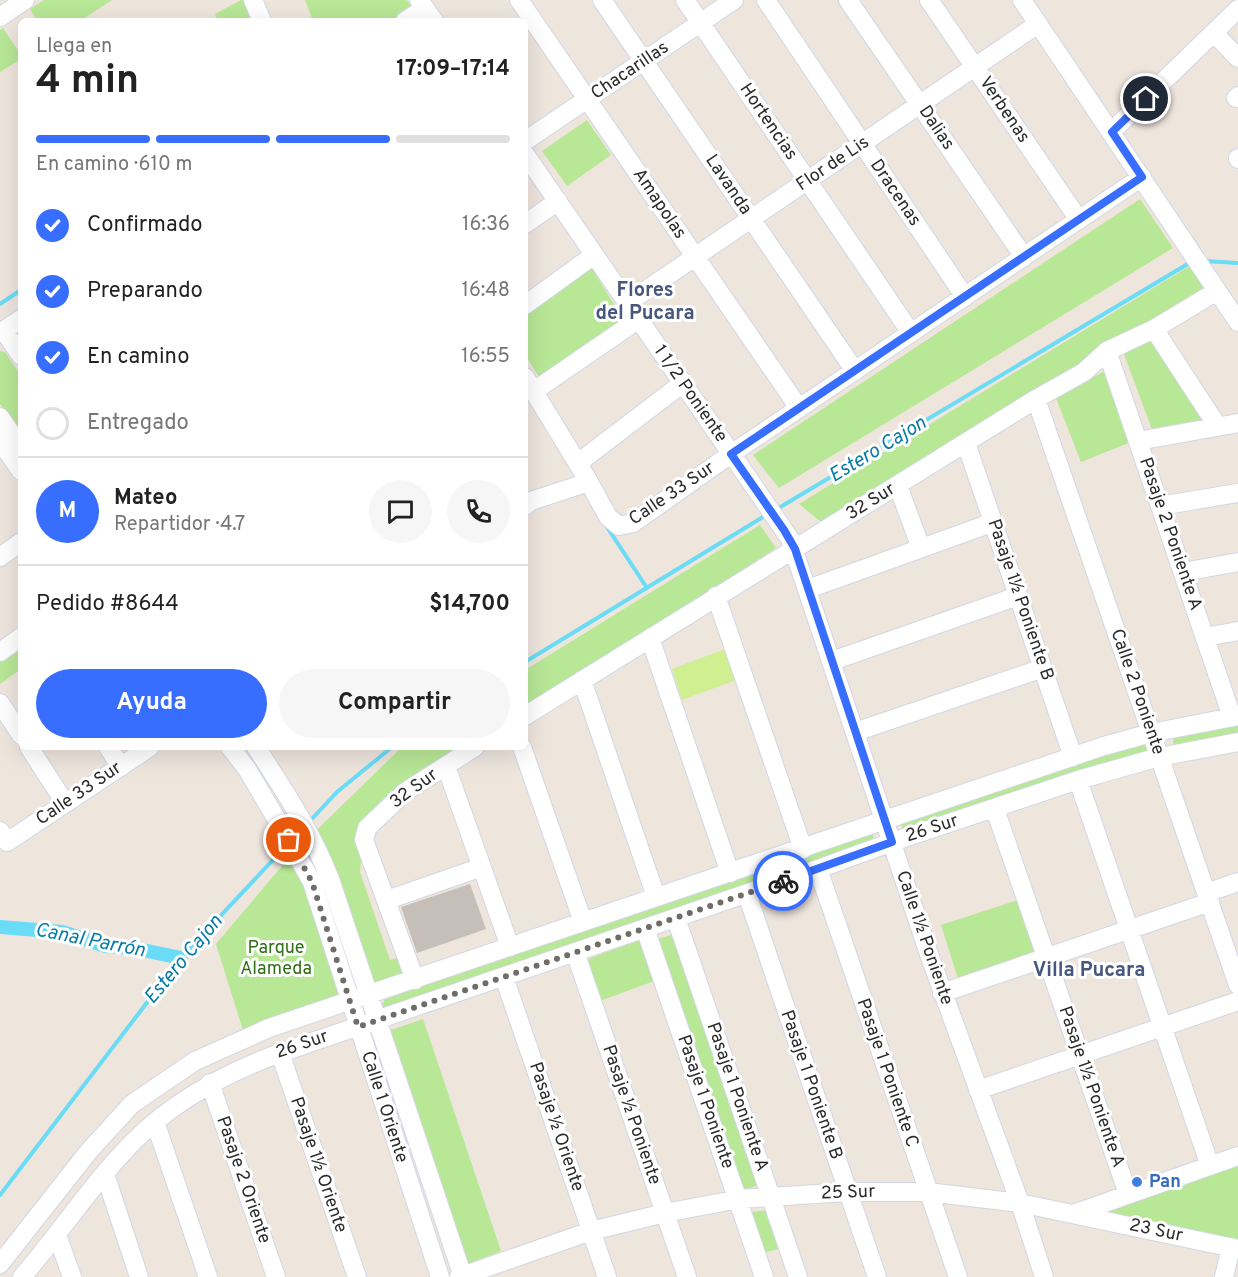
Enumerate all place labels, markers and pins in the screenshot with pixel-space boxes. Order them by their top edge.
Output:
pin [1120,73,1171,124]
pin [263,814,314,865]
place label: Pan [1149,1171,1181,1194]
marker: Pan [1130,1175,1144,1189]

